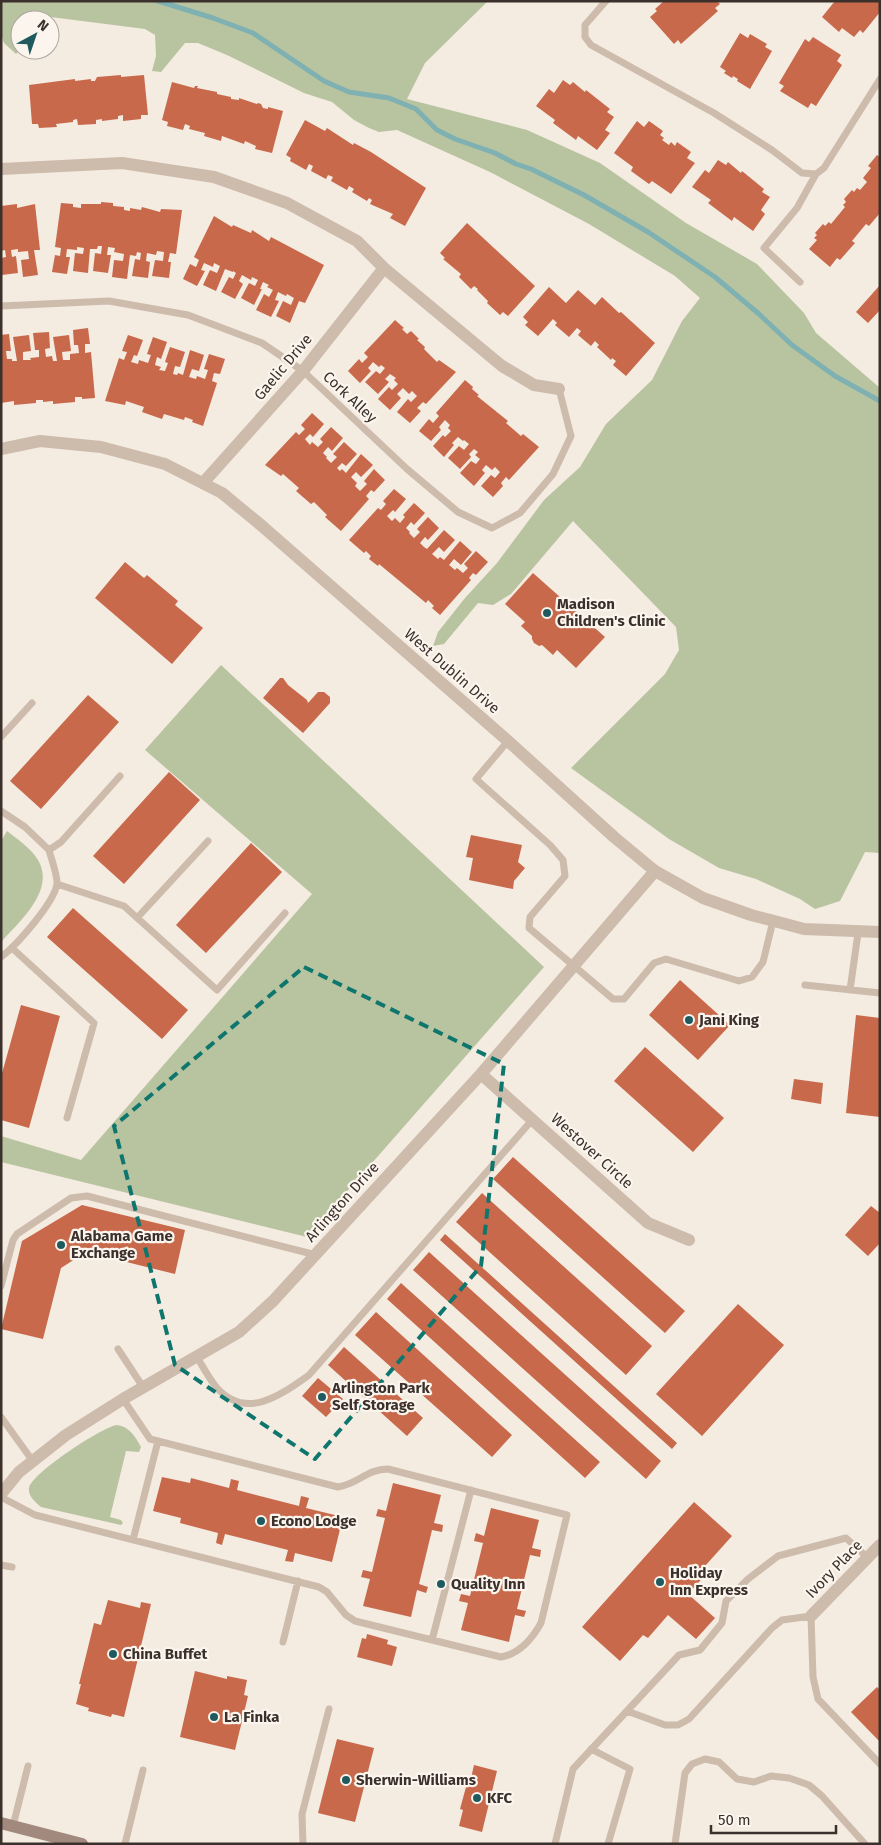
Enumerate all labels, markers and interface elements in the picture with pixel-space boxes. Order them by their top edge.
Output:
north arrow [10,10,60,60]
text: N [34,16,52,35]
street label: Gaelic Drive [250,330,316,404]
street label: Cork Alley [319,368,381,427]
place label: Madison Children's Clinic [557,595,666,630]
marker: Madison Children's Clinic [541,607,553,619]
street label: West Dublin Drive [401,625,503,717]
place label: Jani King [698,1011,760,1029]
marker: Jani King [683,1014,695,1026]
street label: Westover Circle [547,1109,637,1193]
street label: Arlington Drive [301,1158,383,1246]
place label: Alabama Game Exchange [70,1227,173,1262]
marker: Alabama Game Exchange [55,1239,67,1251]
place label: Arlington Park Self Storage [331,1379,430,1414]
marker: Arlington Park Self Storage [316,1391,328,1403]
place label: Econo Lodge [271,1512,357,1530]
marker: Econo Lodge [255,1515,267,1527]
street label: Ivory Place [802,1536,866,1602]
place label: Holiday Inn Express [670,1564,748,1599]
place label: Quality Inn [451,1575,525,1593]
marker: Holiday Inn Express [654,1576,666,1588]
marker: Quality Inn [435,1578,447,1590]
place label: China Buffet [123,1645,207,1663]
marker: China Buffet [107,1648,119,1660]
place label: La Finka [224,1708,279,1726]
marker: La Finka [208,1711,220,1723]
place label: Sherwin-Williams [356,1771,476,1789]
marker: Sherwin-Williams [340,1774,352,1786]
place label: KFC [487,1789,513,1807]
marker: KFC [471,1792,483,1804]
scale bar [711,1802,836,1834]
text: 50 m [718,1811,751,1829]

